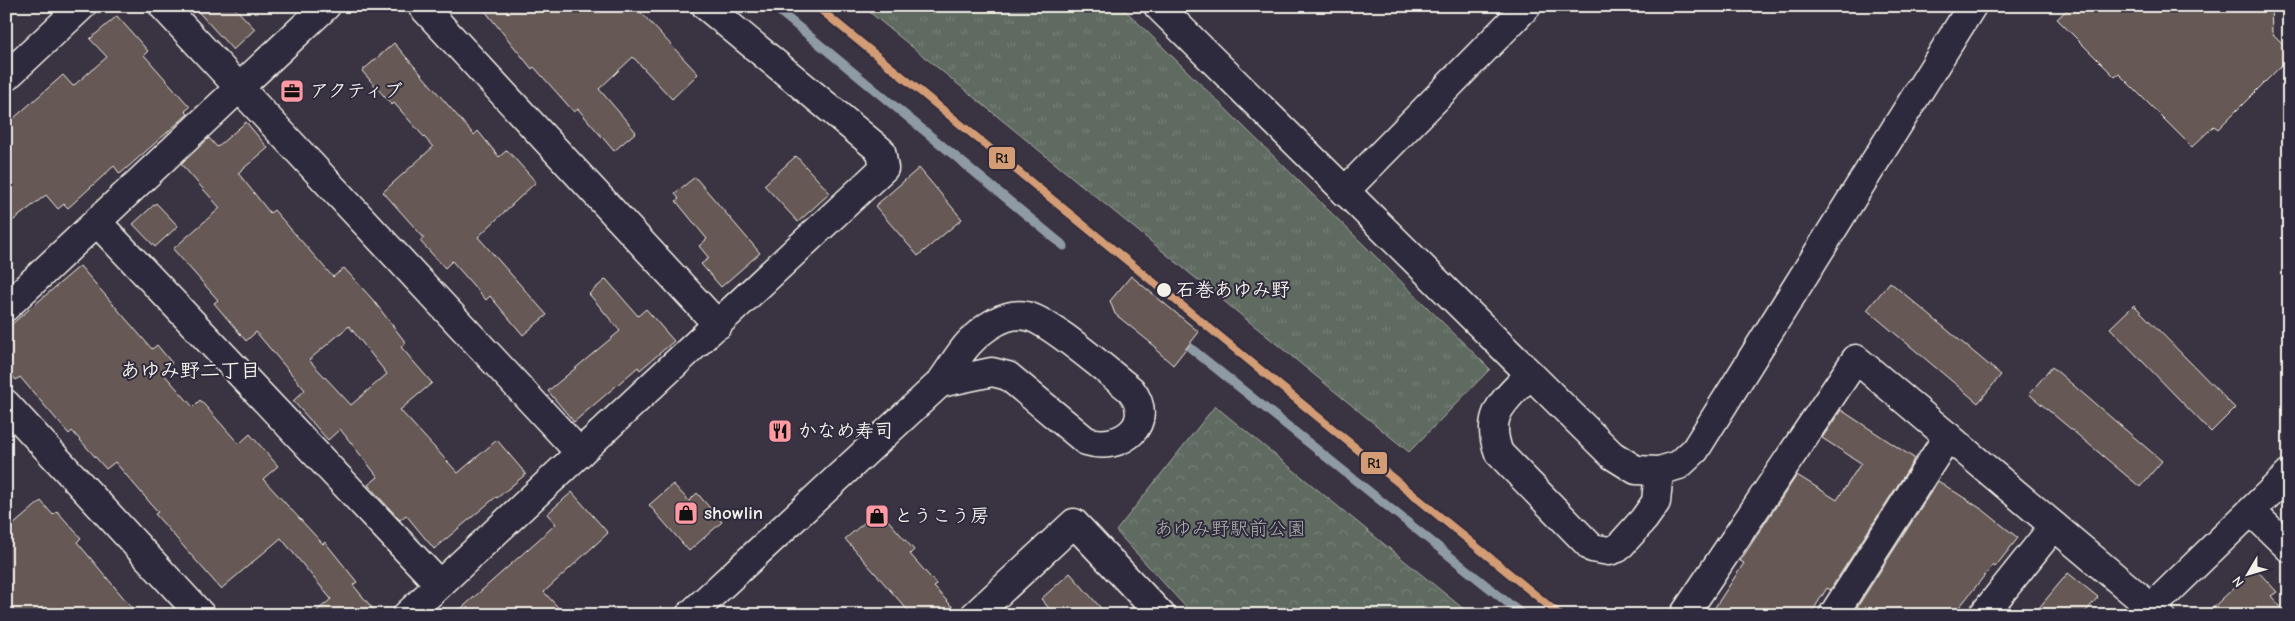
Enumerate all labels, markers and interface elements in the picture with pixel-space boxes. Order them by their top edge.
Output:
office icon: アクティブ [279,78,305,104]
place label: アクティブ [310,80,403,102]
line badge: R1 [988,146,1016,170]
text: R1 [995,150,1009,167]
place label: 石巻あゆみ野 [1176,279,1290,301]
marker: 石巻あゆみ野 [1155,281,1173,299]
district label: あゆみ野二丁目 [120,359,260,382]
restaurant icon: かなめ寿司 [767,418,793,444]
place label: かなめ寿司 [798,420,893,442]
line badge: R1 [1360,451,1388,475]
text: R1 [1367,455,1381,472]
shop icon: showlin [673,500,699,526]
place label: showlin [704,502,763,524]
shop icon: とうこう房 [864,503,890,529]
place label: とうこう房 [894,505,989,527]
park label: あゆみ野駅前公園 [1154,518,1306,540]
north arrow [2222,548,2272,598]
text: N [2229,573,2248,591]

